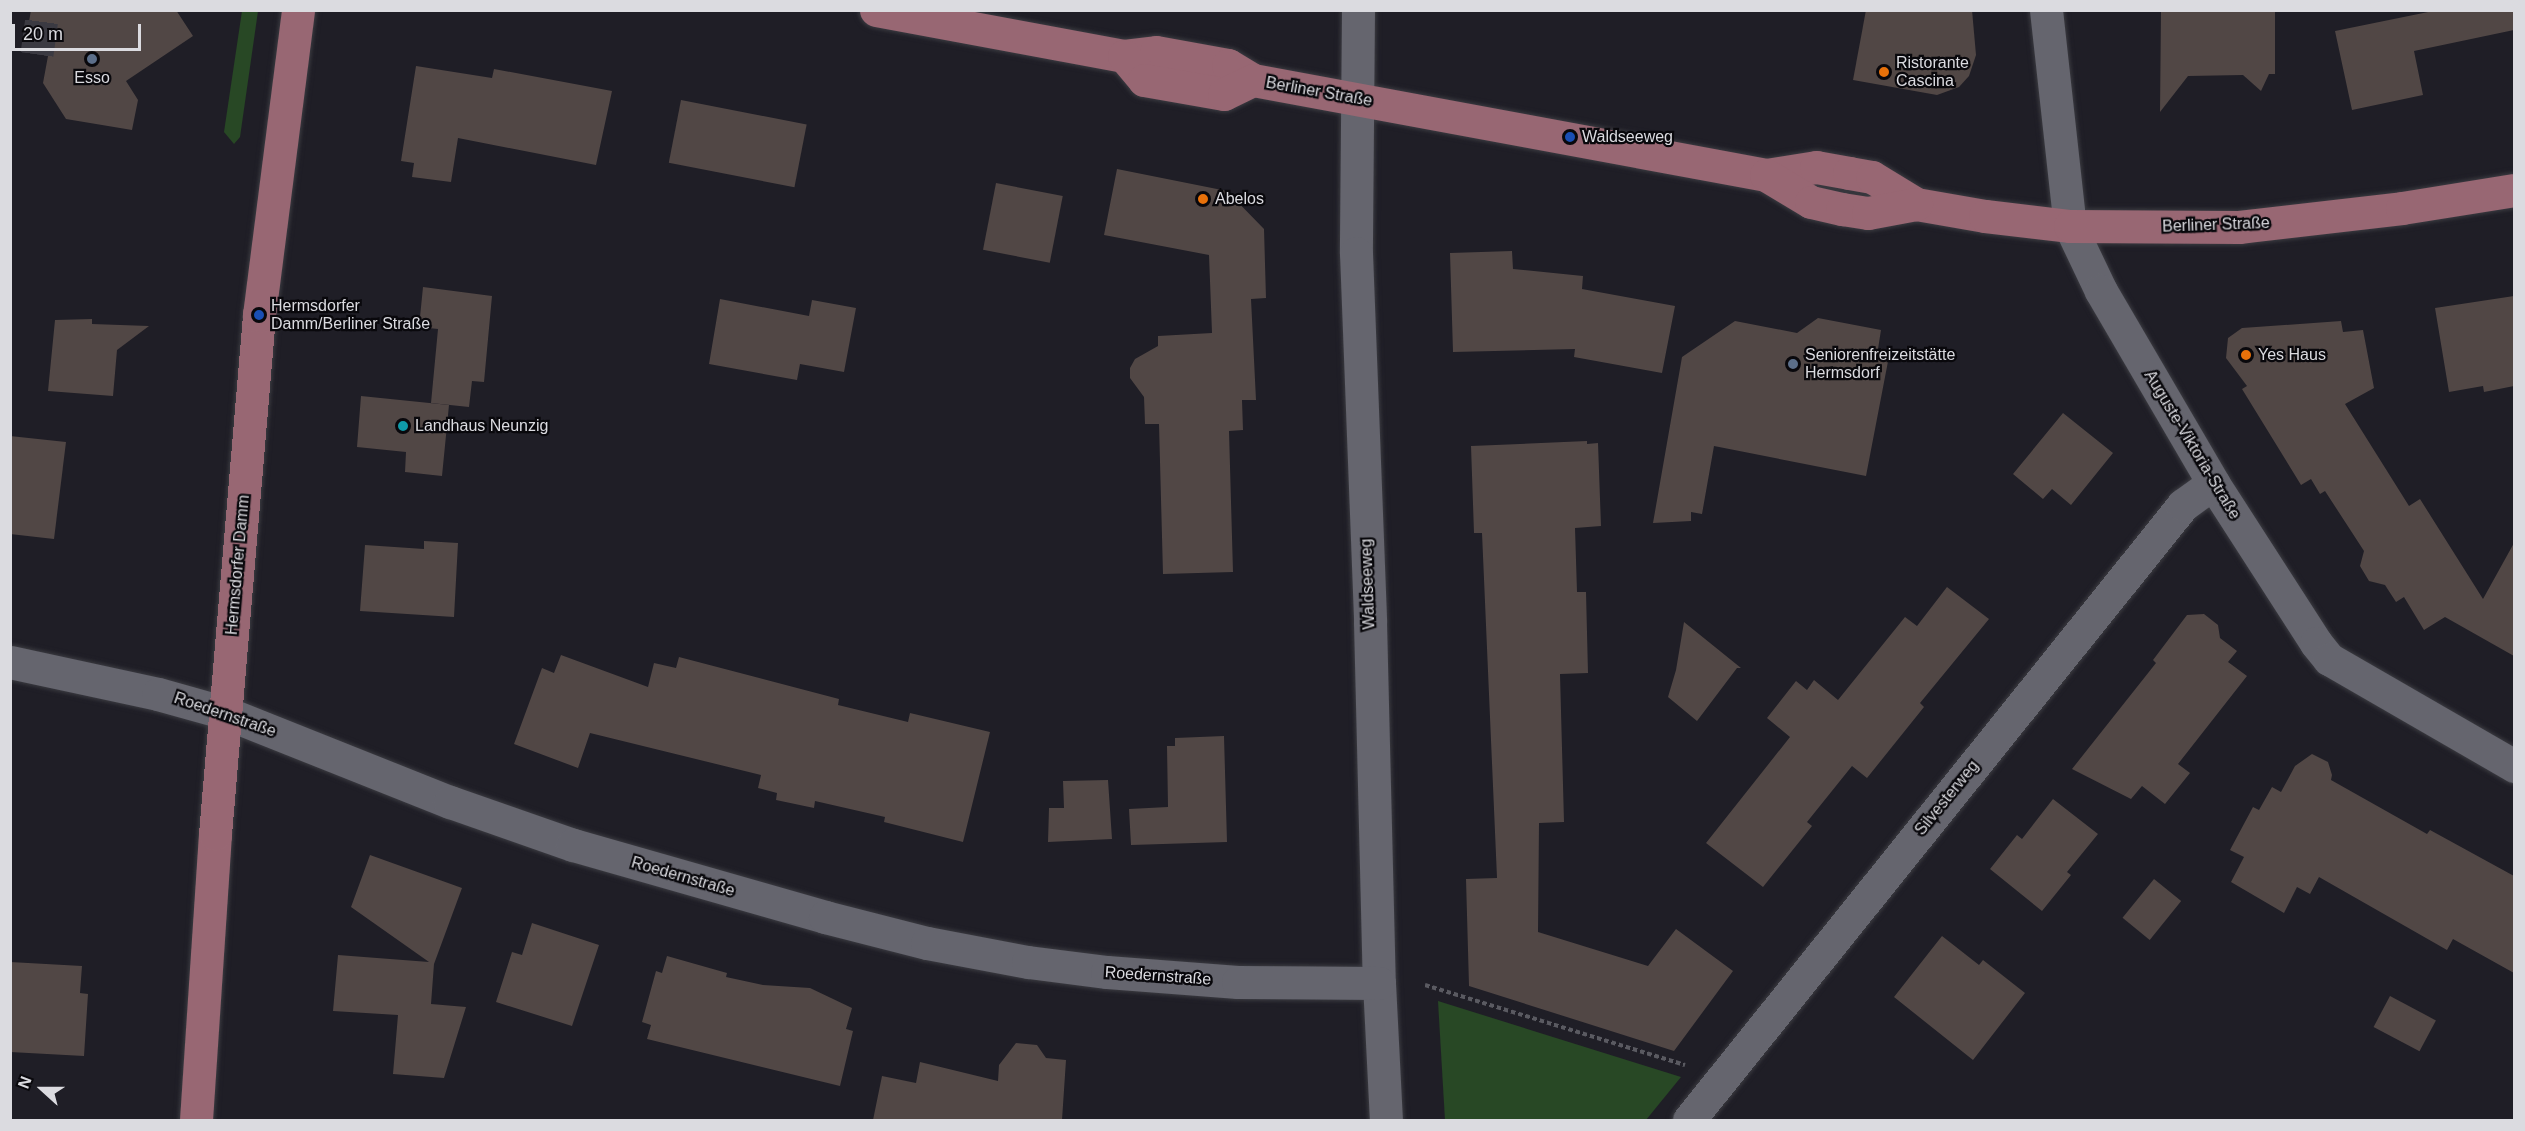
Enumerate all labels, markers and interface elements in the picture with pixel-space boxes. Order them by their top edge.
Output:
scale bar [15,12,144,50]
text: 20 m [23,24,63,44]
marker: Esso [85,52,99,66]
place label: Ristorante Cascina [1896,53,1969,91]
marker: Ristorante Cascina [1877,65,1891,79]
place label: Esso [74,68,110,88]
street label: Berliner Straße [1264,73,1374,111]
place label: Waldseeweg [1582,127,1673,147]
marker: Waldseeweg [1563,130,1577,144]
place label: Abelos [1215,189,1264,209]
marker: Abelos [1196,192,1210,206]
street label: Berliner Straße [2162,214,2270,236]
place label: Hermsdorfer Damm/Berliner Straße [271,296,430,334]
marker: Hermsdorfer Damm/Berliner Straße [252,308,266,322]
place label: Seniorenfreizeitstätte Hermsdorf [1805,345,1955,383]
place label: Yes Haus [2258,345,2326,365]
marker: Yes Haus [2239,348,2253,362]
marker: Seniorenfreizeitstätte Hermsdorf [1786,357,1800,371]
street label: Auguste-Viktoria-Straße [2140,367,2244,523]
place label: Landhaus Neunzig [415,416,548,436]
marker: Landhaus Neunzig [396,419,410,433]
street label: Hermsdorfer Damm [222,494,254,636]
street label: Waldseeweg [1357,538,1379,630]
street label: Roedernstraße [171,689,279,741]
street label: Silvesterweg [1911,757,1983,839]
street label: Roedernstraße [629,853,737,901]
street label: Roedernstraße [1104,963,1212,989]
north arrow [12,1059,72,1119]
text: N [15,1074,35,1091]

